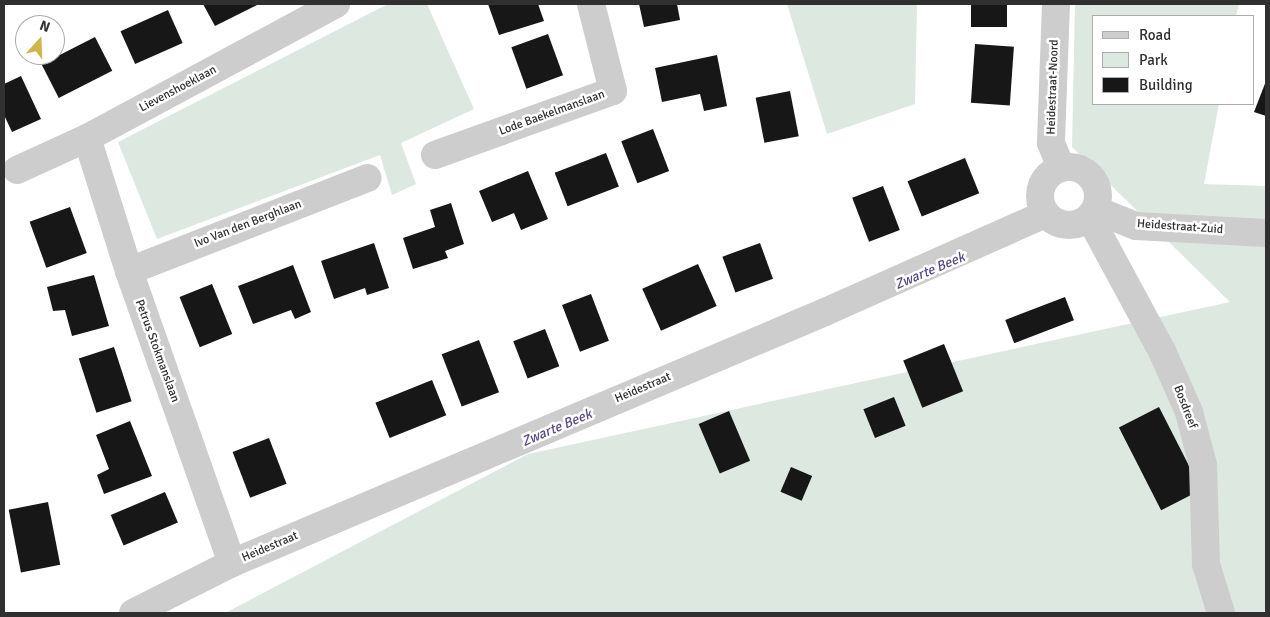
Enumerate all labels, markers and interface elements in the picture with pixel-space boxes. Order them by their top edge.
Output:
north arrow [15,15,65,65]
legend [1092,15,1255,105]
text: N [37,17,52,36]
text: Road [1139,26,1171,44]
street label: Heidestraat-Noord [1044,39,1062,135]
text: Park [1139,51,1168,69]
street label: Lievenshoeklaan [137,63,219,115]
text: Building [1139,76,1193,94]
street label: Lode Baekelmanslaan [497,87,607,139]
street label: Ivo Van den Berghlaan [192,197,304,251]
street label: Heidestraat-Zuid [1136,217,1224,237]
water label: Zwarte Beek [893,249,967,293]
street label: Petrus Stokmanslaan [132,298,182,404]
street label: Heidestraat [613,370,673,406]
street label: Bosdreef [1170,383,1200,431]
water label: Zwarte Beek [520,406,594,450]
street label: Heidestraat [240,529,300,565]

